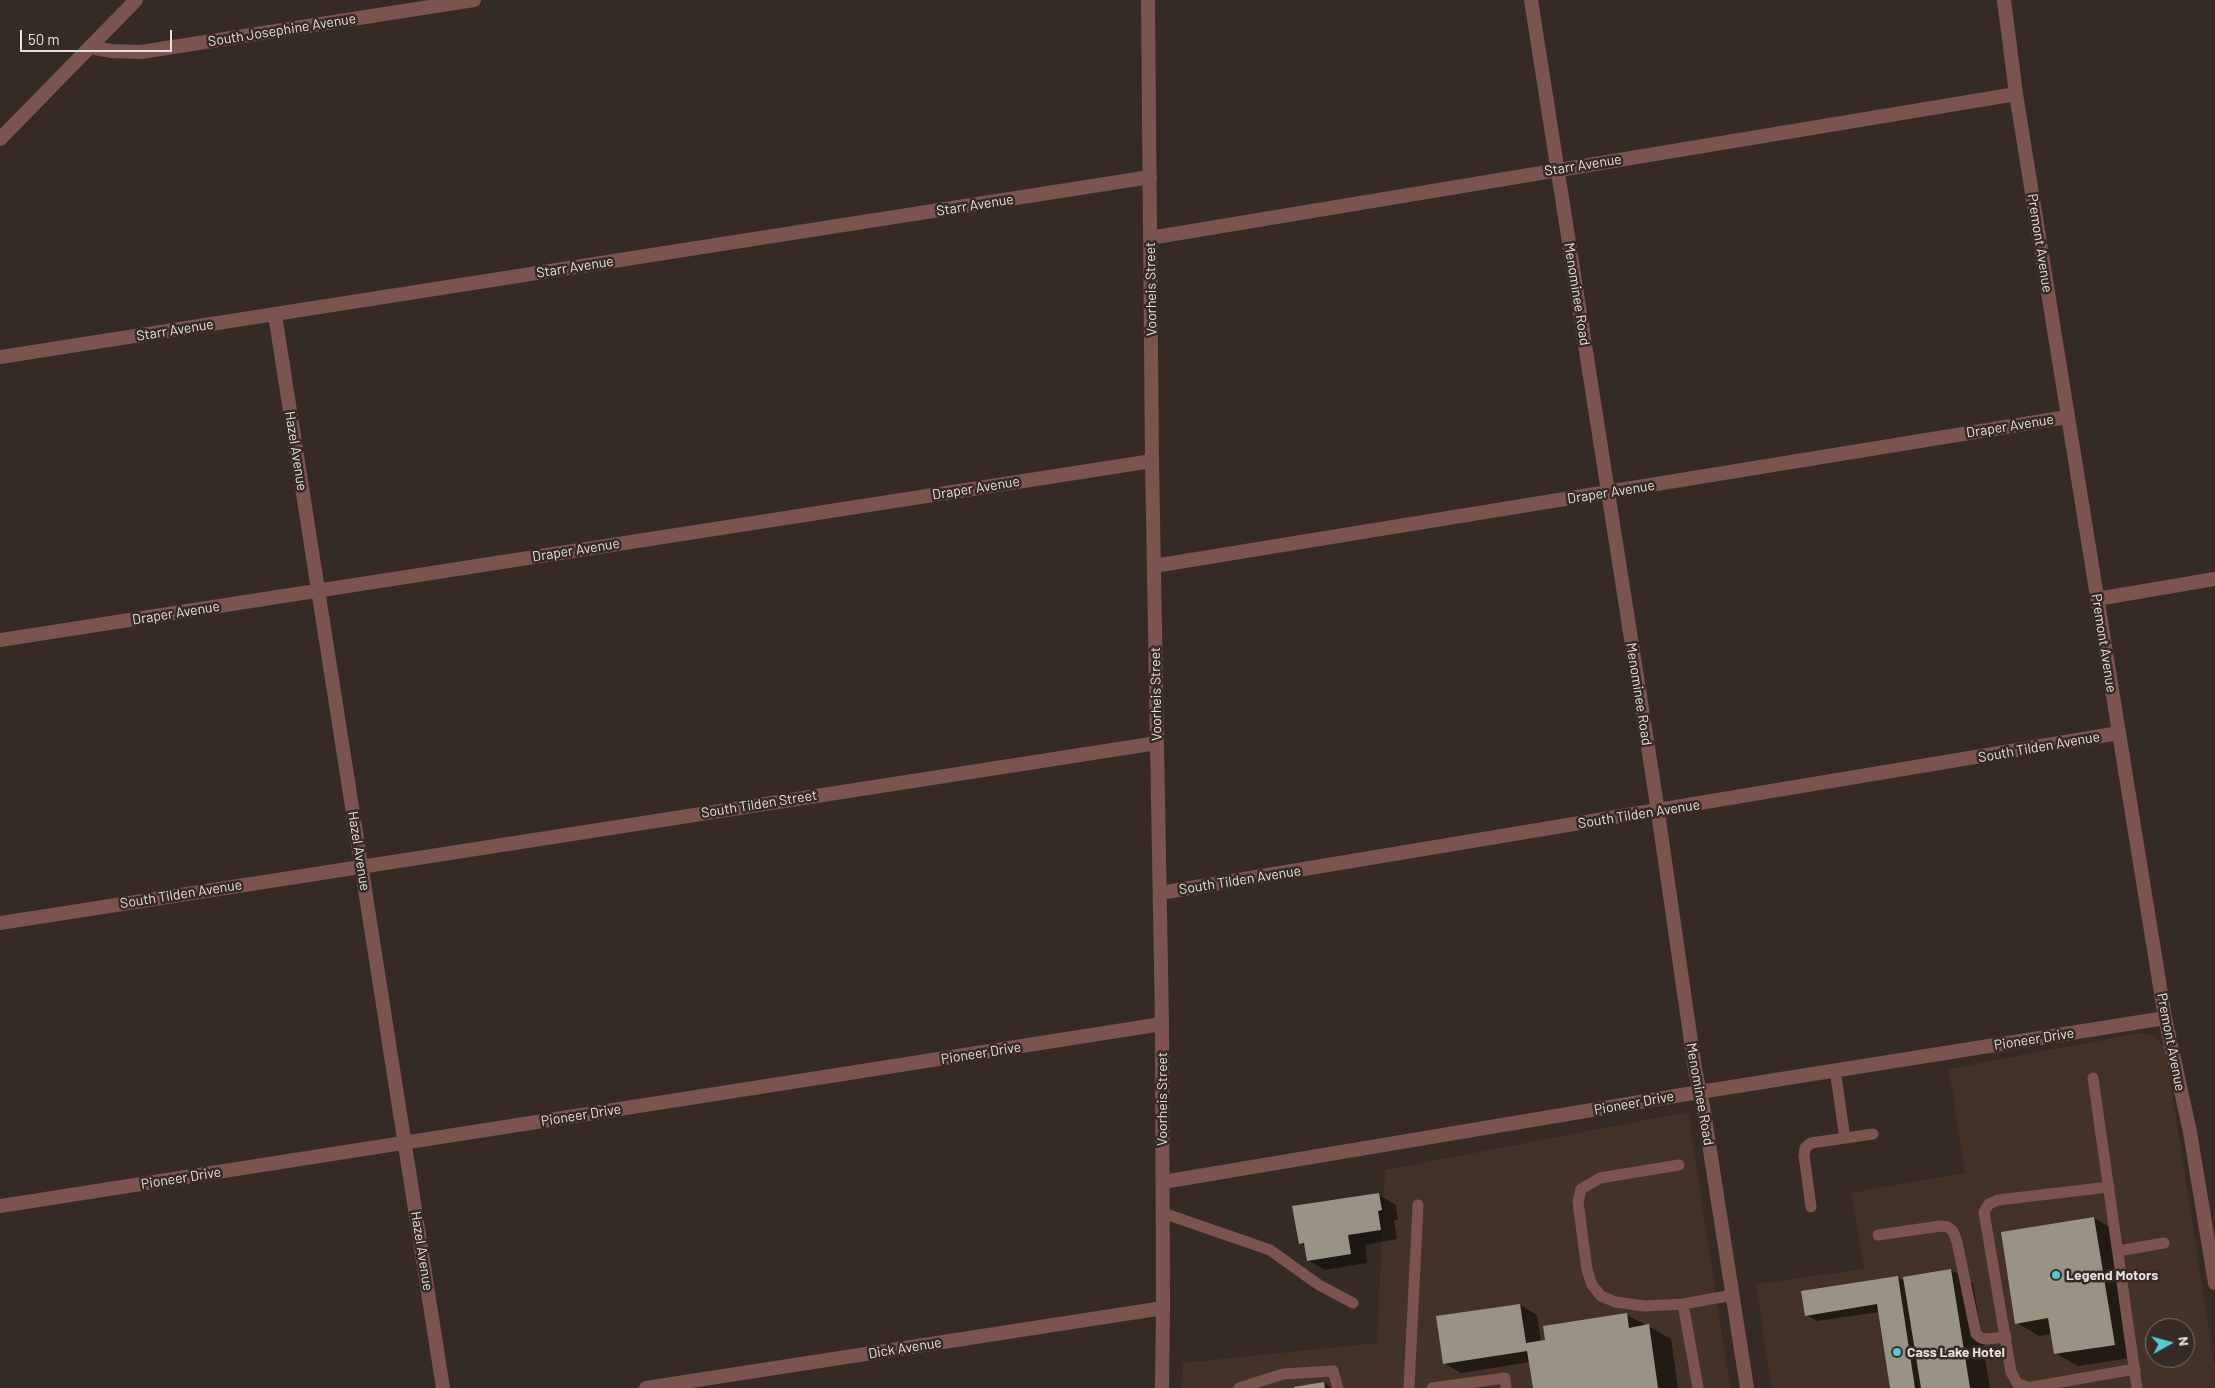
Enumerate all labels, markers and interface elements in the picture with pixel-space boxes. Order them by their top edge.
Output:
street label: South Josephine Avenue [207,10,357,50]
scale bar [22,20,175,52]
text: 50 m [28,30,60,48]
street label: Starr Avenue [1543,151,1623,179]
street label: Starr Avenue [935,191,1015,219]
street label: Premont Avenue [2024,192,2056,294]
street label: Menominee Road [1561,241,1593,347]
street label: Voorheis Street [1142,242,1160,336]
street label: Starr Avenue [535,253,615,281]
street label: Starr Avenue [135,316,215,344]
street label: Hazel Avenue [281,410,311,492]
street label: Draper Avenue [1965,411,2055,441]
street label: Draper Avenue [931,473,1021,503]
street label: Draper Avenue [1566,477,1656,507]
street label: Draper Avenue [531,535,621,565]
street label: Premont Avenue [2088,592,2120,694]
street label: Draper Avenue [131,598,221,628]
street label: Menominee Road [1623,641,1655,747]
street label: Voorheis Street [1147,647,1165,741]
street label: South Tilden Avenue [1977,728,2101,766]
street label: South Tilden Street [700,787,818,821]
street label: South Tilden Avenue [1577,796,1701,832]
street label: Hazel Avenue [344,810,374,892]
street label: South Tilden Avenue [1178,862,1302,898]
street label: South Tilden Avenue [119,876,243,912]
street label: Premont Avenue [2153,991,2189,1093]
street label: Pioneer Drive [1993,1024,2075,1054]
street label: Pioneer Drive [940,1038,1022,1068]
street label: Menominee Road [1683,1041,1717,1147]
street label: Voorheis Street [1154,1052,1170,1146]
street label: Pioneer Drive [1593,1088,1675,1118]
street label: Pioneer Drive [540,1100,622,1130]
street label: Pioneer Drive [140,1163,222,1193]
street label: Hazel Avenue [407,1210,437,1292]
place label: Legend Motors [2066,1267,2158,1283]
marker: Legend Motors [2050,1269,2062,1281]
north arrow [2145,1318,2195,1368]
street label: Dick Avenue [867,1334,943,1362]
text: N [2175,1336,2193,1347]
place label: Cass Lake Hotel [1907,1344,2005,1360]
marker: Cass Lake Hotel [1891,1346,1903,1358]

